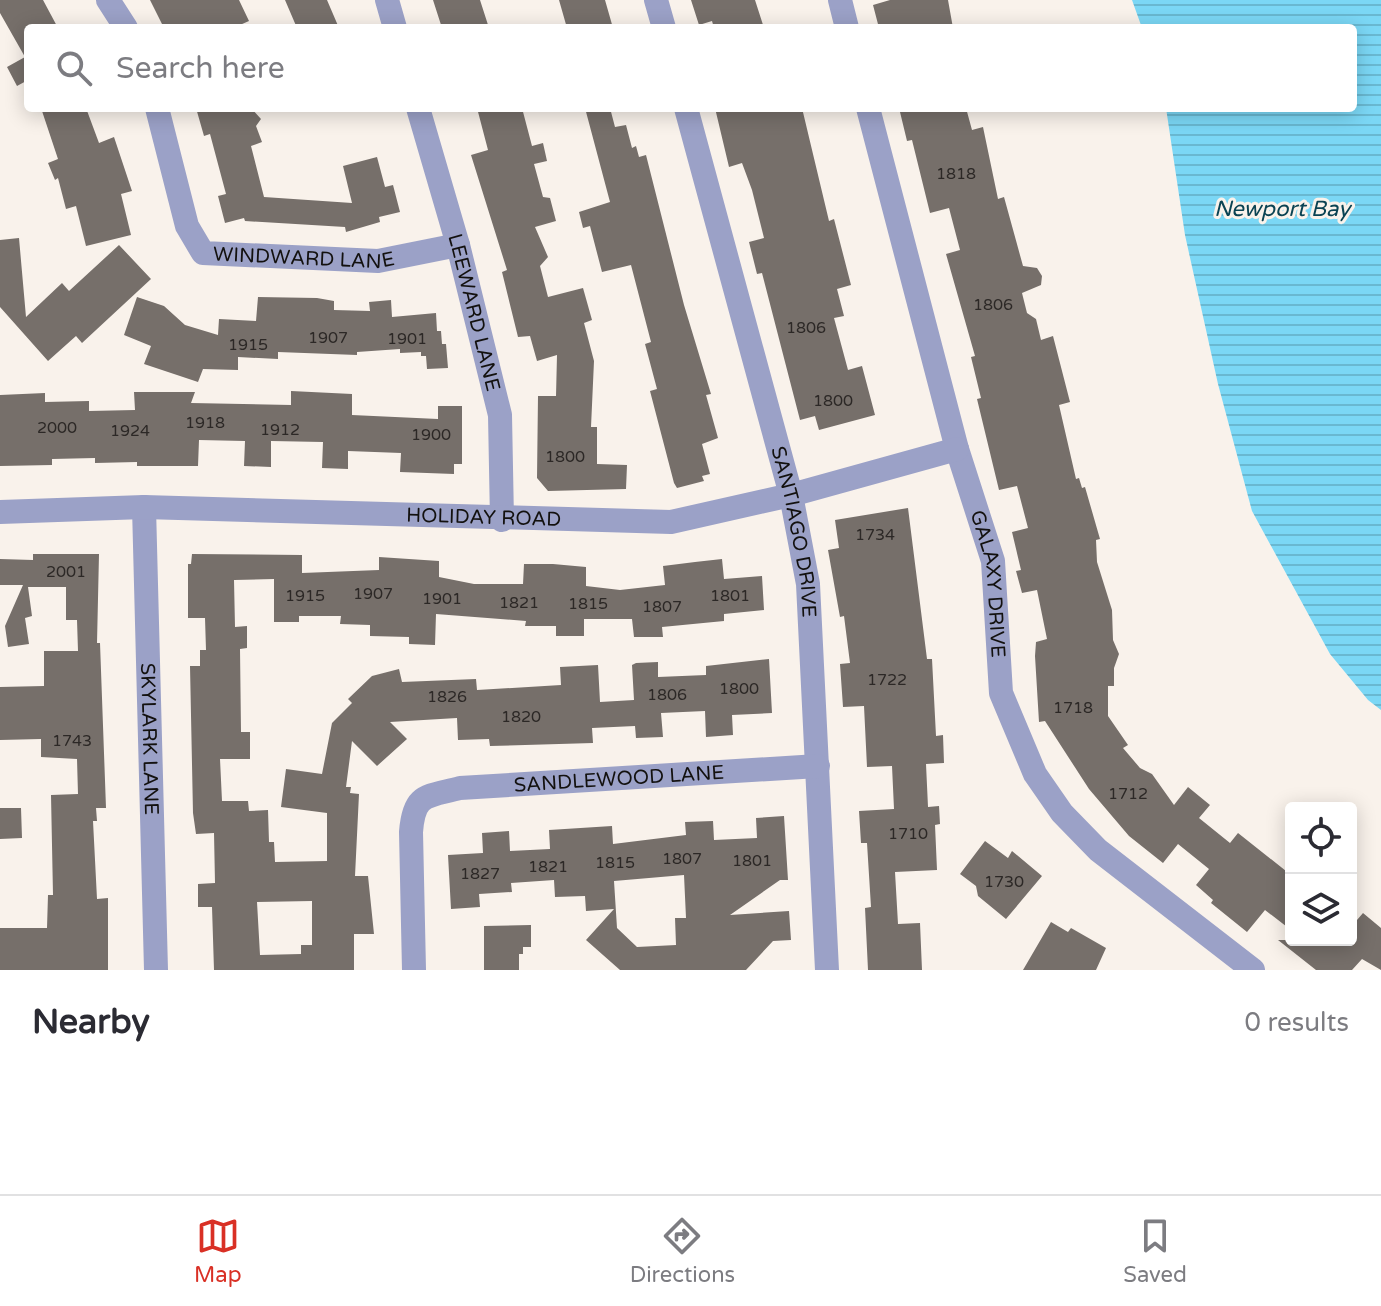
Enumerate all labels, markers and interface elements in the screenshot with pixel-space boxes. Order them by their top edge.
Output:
search box [24,24,1357,112]
icon: search [52,46,96,90]
text: Search here [116,50,285,87]
house number: 1818 [936,164,976,184]
water label: Newport Bay [1214,196,1352,222]
street label: LEEWARD LANE [442,231,505,394]
street label: WINDWARD LANE [212,242,397,274]
house number: 1806 [973,295,1013,315]
house number: 1806 [786,318,826,338]
house number: 1907 [308,328,348,348]
house number: 1901 [387,329,427,349]
house number: 1915 [228,335,268,355]
house number: 1800 [813,391,853,411]
house number: 1918 [185,413,225,433]
house number: 2000 [37,418,77,438]
house number: 1912 [260,420,300,440]
house number: 1924 [110,421,150,441]
house number: 1900 [411,425,451,445]
street label: SANTIAGO DRIVE [765,444,821,618]
house number: 1800 [545,447,585,467]
street label: HOLIDAY ROAD [406,503,562,532]
street label: GALAXY DRIVE [964,507,1010,658]
house number: 1734 [855,525,895,545]
house number: 2001 [46,562,86,582]
house number: 1907 [353,584,393,604]
house number: 1915 [285,586,325,606]
house number: 1801 [710,586,750,606]
house number: 1901 [422,589,462,609]
house number: 1821 [499,593,539,613]
house number: 1815 [568,594,608,614]
house number: 1807 [642,597,682,617]
street label: SKYLARK LANE [135,663,163,815]
house number: 1722 [867,670,907,690]
house number: 1800 [719,679,759,699]
house number: 1806 [647,685,687,705]
house number: 1826 [427,687,467,707]
house number: 1718 [1053,698,1093,718]
house number: 1820 [501,707,541,727]
house number: 1743 [52,731,92,751]
street label: SANDLEWOOD LANE [513,761,725,798]
house number: 1712 [1108,784,1148,804]
map controls [1285,802,1357,946]
button: locate [1285,802,1357,874]
house number: 1710 [888,824,928,844]
house number: 1807 [662,849,702,869]
house number: 1801 [732,851,772,871]
house number: 1815 [595,853,635,873]
house number: 1821 [528,857,568,877]
house number: 1827 [460,864,500,884]
house number: 1730 [984,872,1024,892]
button: layers [1285,874,1357,946]
text: Nearby [32,1002,150,1043]
text: 0 results [1244,1007,1349,1038]
tab: Map [194,1214,242,1288]
tab: Directions [630,1214,735,1288]
tab: Saved [1123,1214,1187,1288]

